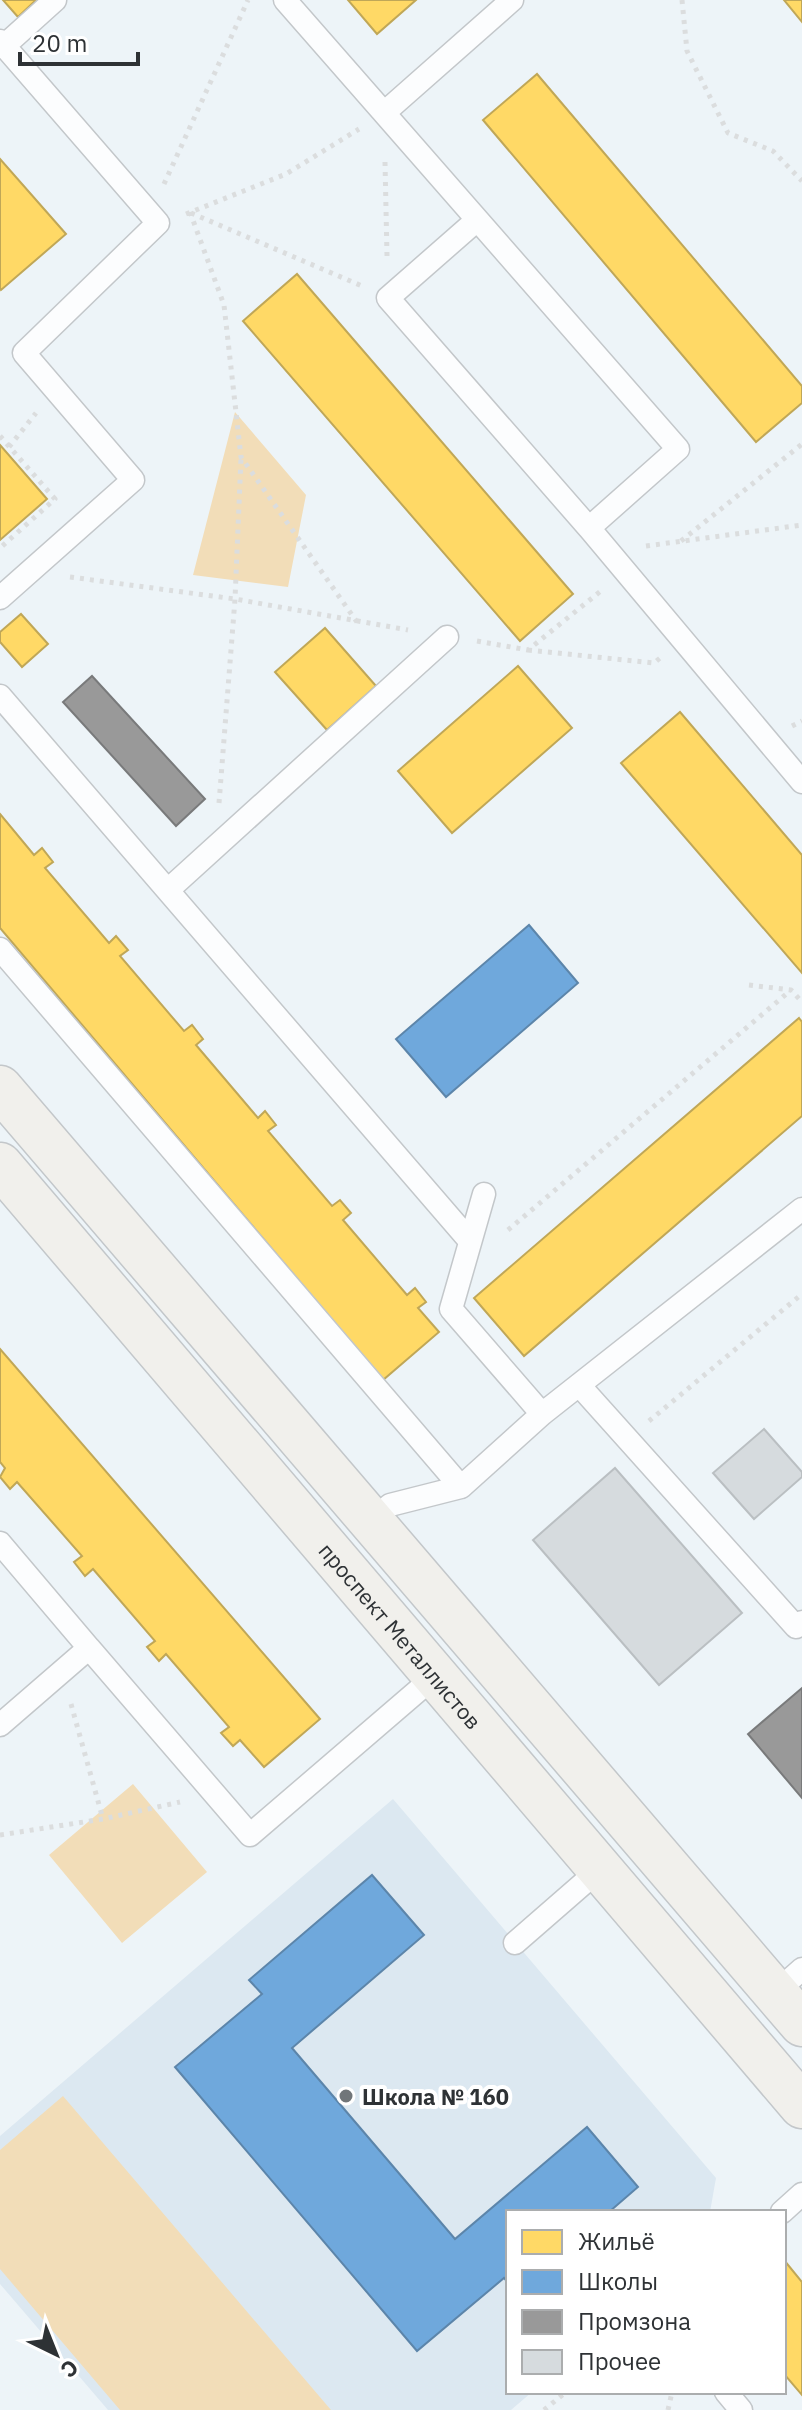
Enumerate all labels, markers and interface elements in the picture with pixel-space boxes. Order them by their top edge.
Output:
scale bar [20,16,138,66]
text: 20 m [32,27,87,59]
street label: проспект Металлистов [313,1536,489,1735]
place label: Школа № 160 [362,2082,509,2111]
marker: Школа № 160 [337,2087,355,2105]
legend [506,2210,786,2394]
text: Жильё [578,2225,655,2257]
text: Школы [578,2265,658,2297]
text: Промзона [578,2305,691,2337]
north arrow [16,2314,96,2394]
text: Прочее [578,2345,661,2377]
text: С [55,2354,85,2384]

